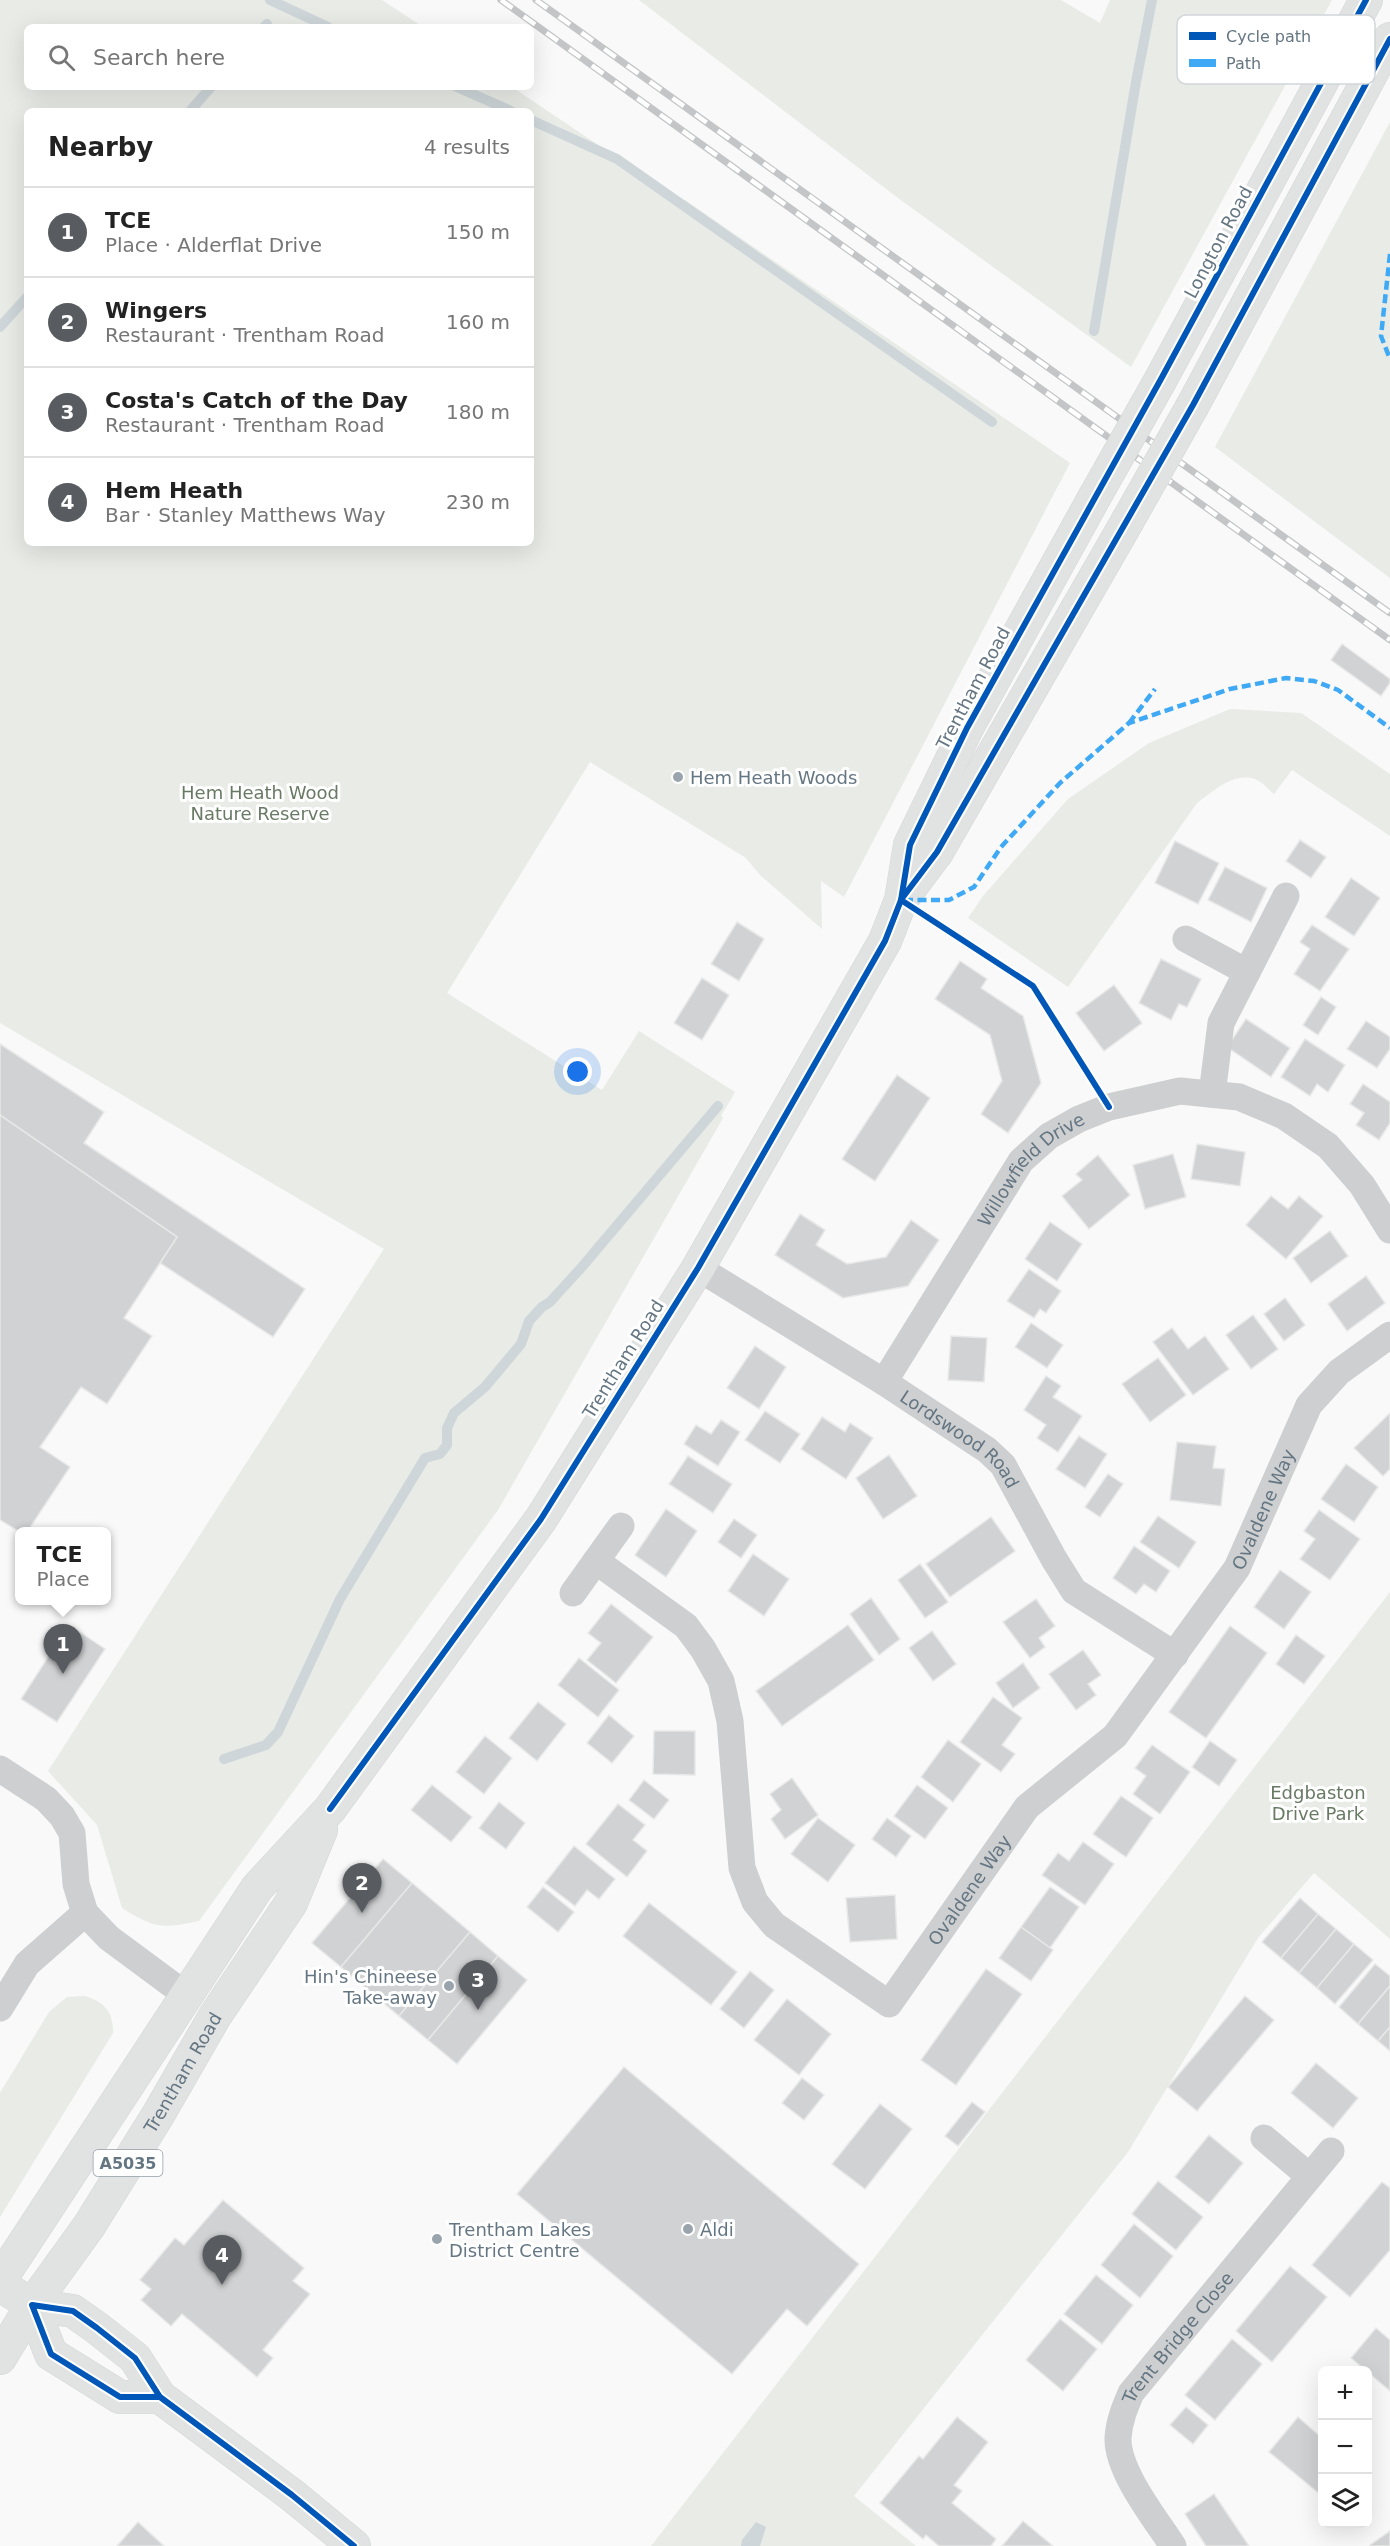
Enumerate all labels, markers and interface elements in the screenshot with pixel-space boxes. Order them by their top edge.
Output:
legend [1177,15,1375,84]
search box [24,24,534,90]
text: Cycle path [1226,27,1311,46]
icon: search [45,41,78,74]
text: Search here [93,45,225,70]
text: Path [1226,54,1261,73]
text: Nearby [48,132,153,162]
text: 4 results [424,135,510,159]
street label: Longton Road [1180,182,1256,302]
text: TCE [105,208,151,233]
text: 1 [61,220,74,244]
text: 150 m [446,220,510,244]
text: Place · Alderflat Drive [105,233,322,257]
text: Wingers [105,298,207,323]
text: 2 [61,310,74,334]
text: 160 m [446,310,510,334]
text: Restaurant · Trentham Road [105,323,384,347]
text: Costa's Catch of the Day [105,388,408,413]
text: 3 [61,400,74,424]
text: 180 m [446,400,510,424]
text: Restaurant · Trentham Road [105,413,384,437]
text: Hem Heath [105,478,243,503]
text: 4 [61,490,74,514]
text: 230 m [446,490,510,514]
text: Bar · Stanley Matthews Way [105,503,386,527]
street label: Trentham Road [931,623,1014,754]
place label: Hem Heath Woods [690,767,857,788]
marker: Hem Heath Woods [671,770,685,784]
park label: Hem Heath Wood Nature Reserve [181,782,339,824]
your location [563,1057,592,1086]
street label: Willowfield Drive [973,1108,1088,1230]
street label: Trentham Road [578,1296,668,1423]
street label: Lordswood Road [897,1385,1024,1491]
street label: Ovaldene Way [1227,1445,1299,1573]
popup [15,1527,111,1605]
text: TCE [36,1542,83,1567]
text: Place [36,1567,90,1591]
pin: 1 [44,1624,82,1674]
park label: Edgbaston Drive Park [1270,1782,1366,1824]
street label: Ovaldene Way [923,1830,1015,1949]
pin: 2 [342,1864,382,1913]
pin: 3 [458,1960,498,2010]
place label: Hin's Chineese Take-away [304,1966,437,2008]
marker: Hin's Chineese Take-away [442,1979,456,1993]
street label: Trentham Road [139,2008,225,2137]
road number: A5035 [94,2150,162,2176]
place label: Trentham Lakes District Centre [448,2219,591,2261]
place label: Aldi [700,2219,734,2240]
marker: Aldi [681,2222,695,2236]
marker: Trentham Lakes District Centre [430,2232,444,2246]
pin: 4 [202,2236,242,2285]
street label: Trent Bridge Close [1117,2267,1237,2407]
map controls [1318,2366,1372,2528]
button: + [1318,2366,1372,2420]
button: − [1318,2420,1372,2474]
button: layers [1318,2474,1372,2528]

